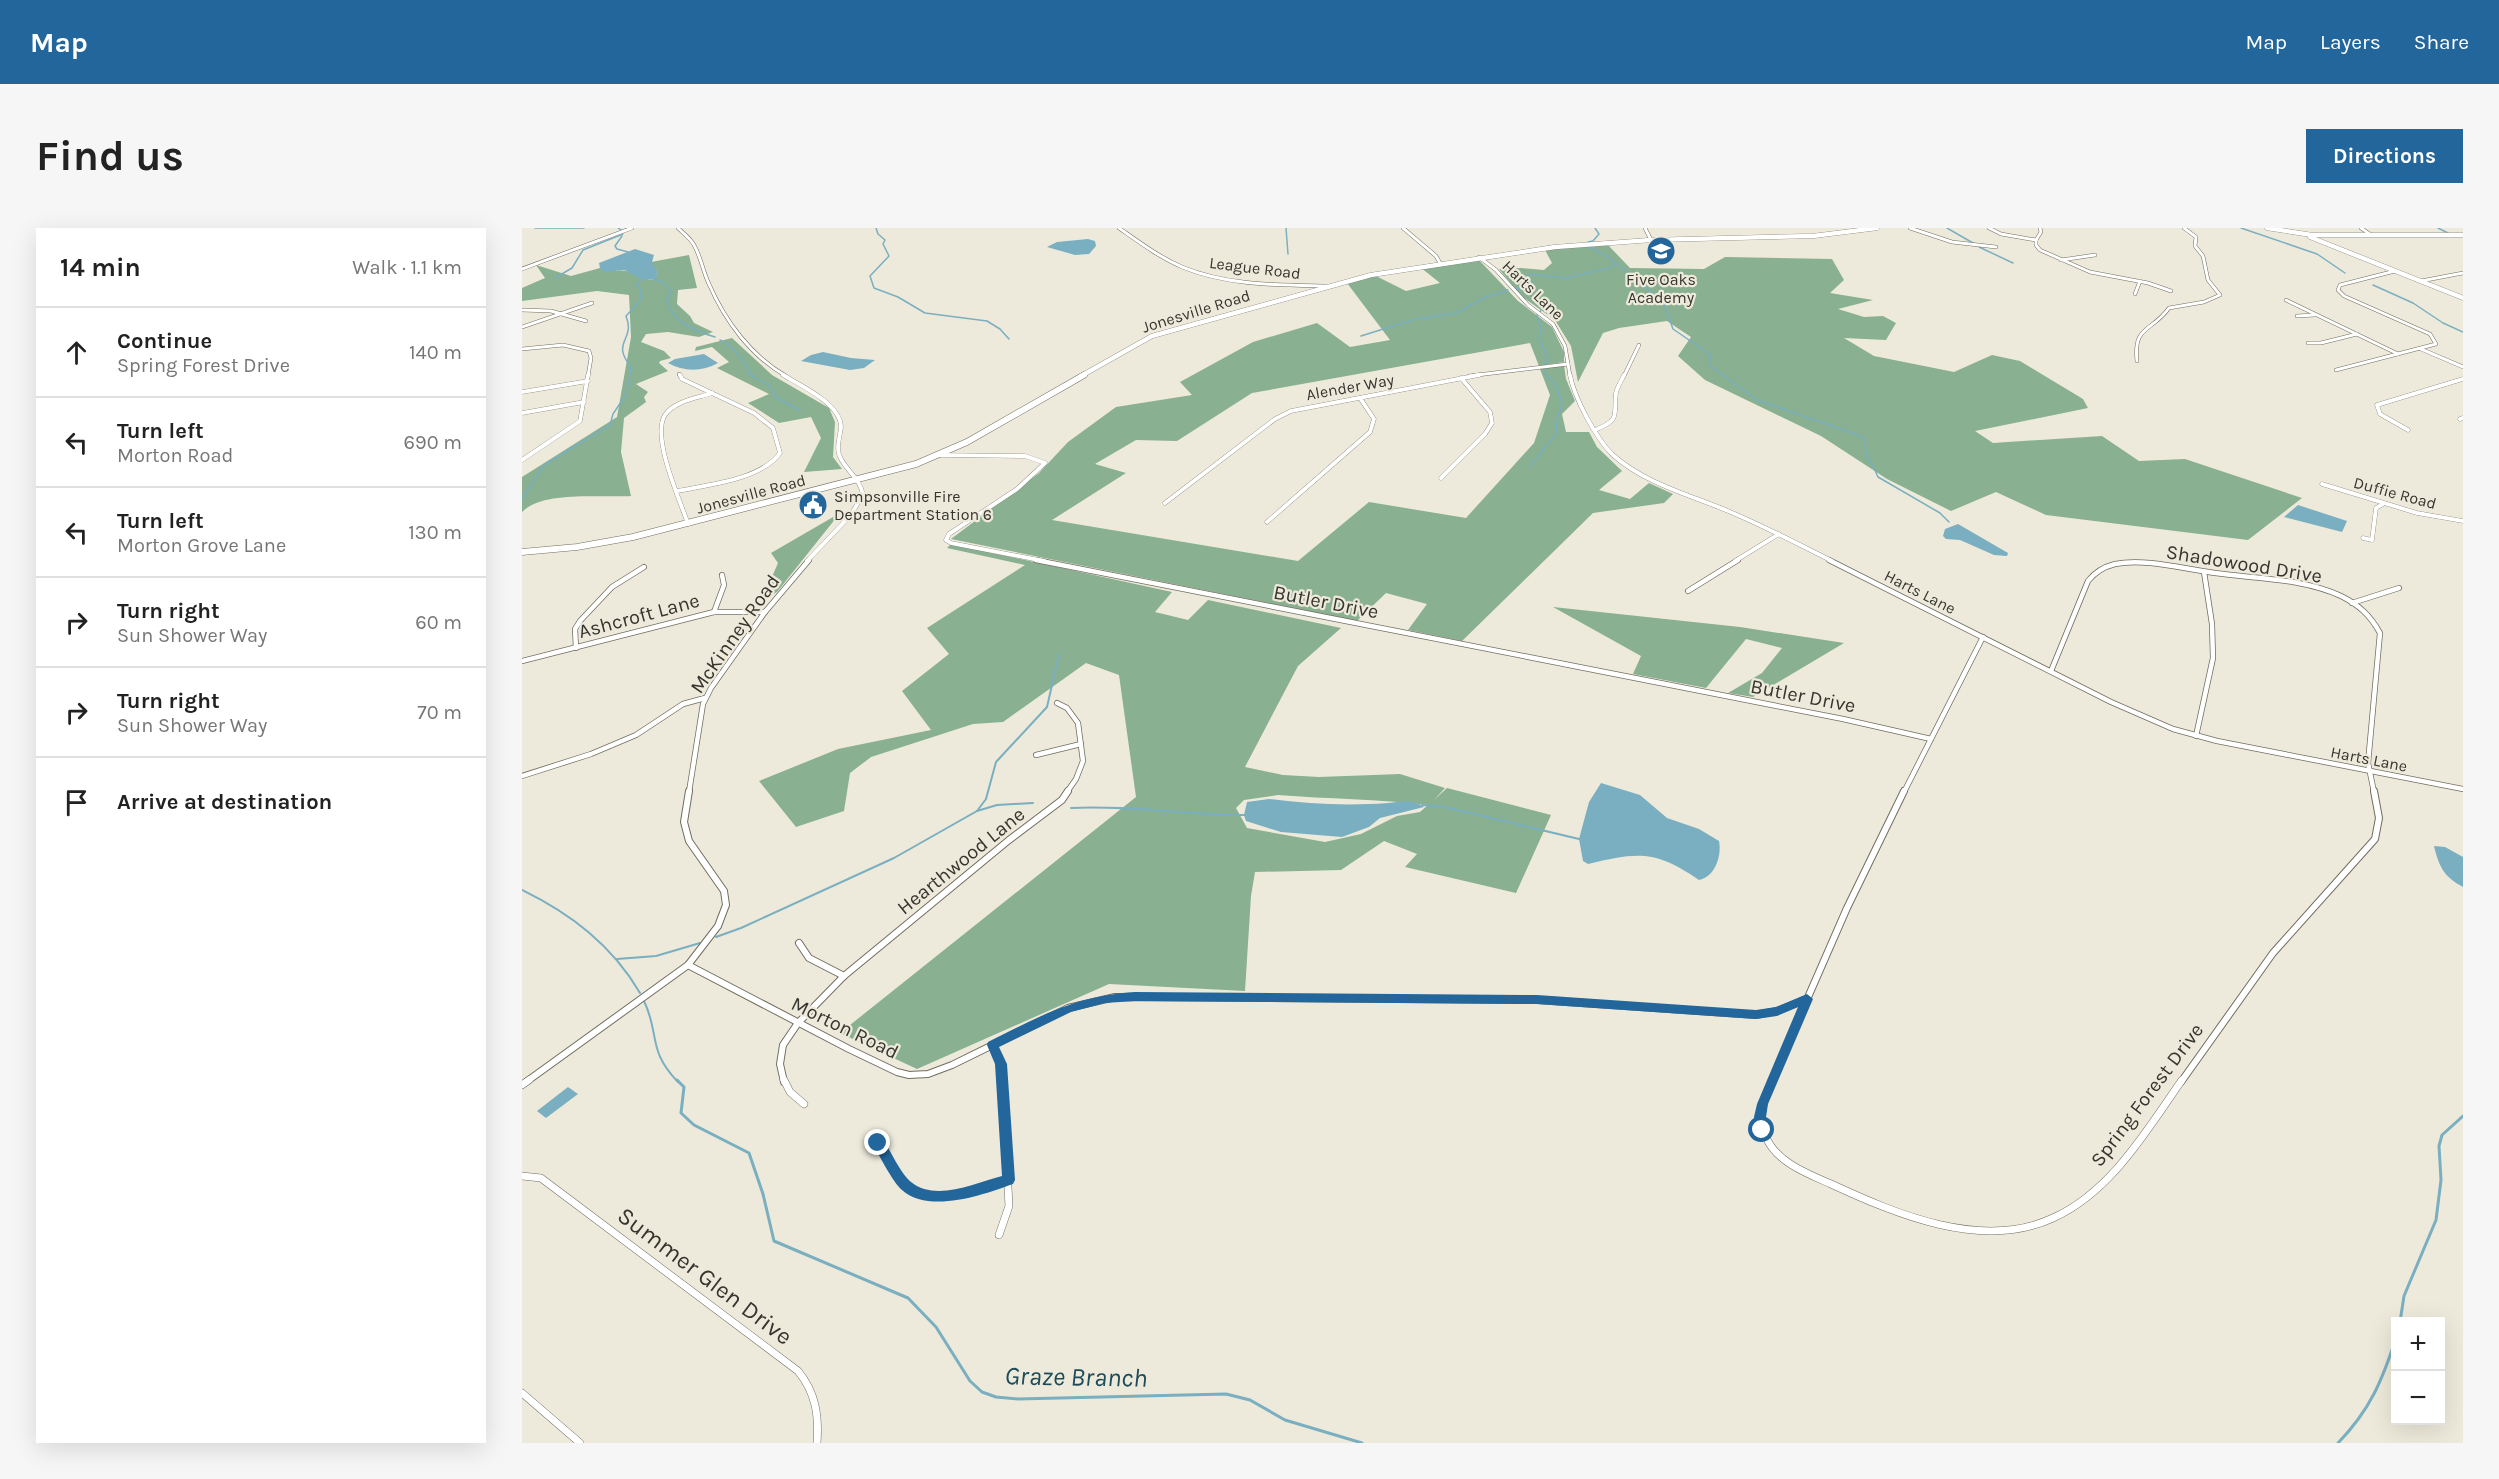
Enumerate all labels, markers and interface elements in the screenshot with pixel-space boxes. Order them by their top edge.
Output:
text: Map [30,26,88,59]
text: Map [2245,30,2287,54]
text: Layers [2320,30,2381,54]
text: Share [2414,30,2469,54]
button: Directions [2306,129,2463,183]
text: Find us [36,131,184,181]
school or university icon: Five Oaks Academy [1645,235,1677,267]
text: 14 min [60,252,141,283]
street label: League Road [1208,253,1302,283]
text: Walk · 1.1 km [352,256,462,279]
street label: Harts Lane [1498,256,1568,324]
place label: Five Oaks Academy [1626,270,1696,307]
street label: Jonesville Road [1140,286,1252,336]
text: Continue [117,328,212,354]
icon: ahead [60,336,93,369]
text: 140 m [409,341,462,364]
text: Spring Forest Drive [117,354,290,377]
street label: Alender Way [1305,370,1396,404]
text: Turn left [117,418,204,444]
icon: left [60,426,93,459]
text: 690 m [404,431,462,454]
text: Morton Road [117,444,233,467]
street label: Jonesville Road [694,470,808,518]
street label: Duffie Road [2352,473,2438,513]
place label: Simpsonville Fire Department Station 6 [834,487,992,524]
public building icon: Simpsonville Fire Department Station 6 [797,489,829,521]
text: Turn left [117,508,204,534]
icon: left [60,516,93,549]
text: 130 m [408,521,462,544]
text: Morton Grove Lane [117,534,286,557]
street label: Shadowood Drive [2164,540,2324,588]
street label: Harts Lane [1881,566,1959,618]
street label: McKinney Road [685,570,785,698]
street label: Butler Drive [1271,581,1381,623]
street label: Ashcroft Lane [576,589,702,643]
text: Turn right [117,598,220,624]
icon: right [60,606,93,639]
text: 60 m [415,611,462,634]
text: Sun Shower Way [117,624,267,647]
street label: Butler Drive [1748,675,1858,717]
text: Turn right [117,688,220,714]
icon: right [60,696,93,729]
text: 70 m [417,701,462,724]
text: Sun Shower Way [117,714,267,737]
street label: Harts Lane [2329,742,2409,776]
icon: arrive [60,786,93,819]
text: Arrive at destination [117,789,332,815]
street label: Hearthwood Lane [893,803,1029,919]
street label: Morton Road [788,992,902,1064]
street label: Spring Forest Drive [2086,1019,2208,1171]
route start [1748,1116,1774,1142]
route end [864,1129,890,1155]
street label: Summer Glen Drive [612,1201,798,1351]
map controls [2391,1317,2445,1425]
button: + [2391,1317,2445,1371]
water label: Graze Branch [1004,1360,1148,1394]
button: − [2391,1371,2445,1425]

